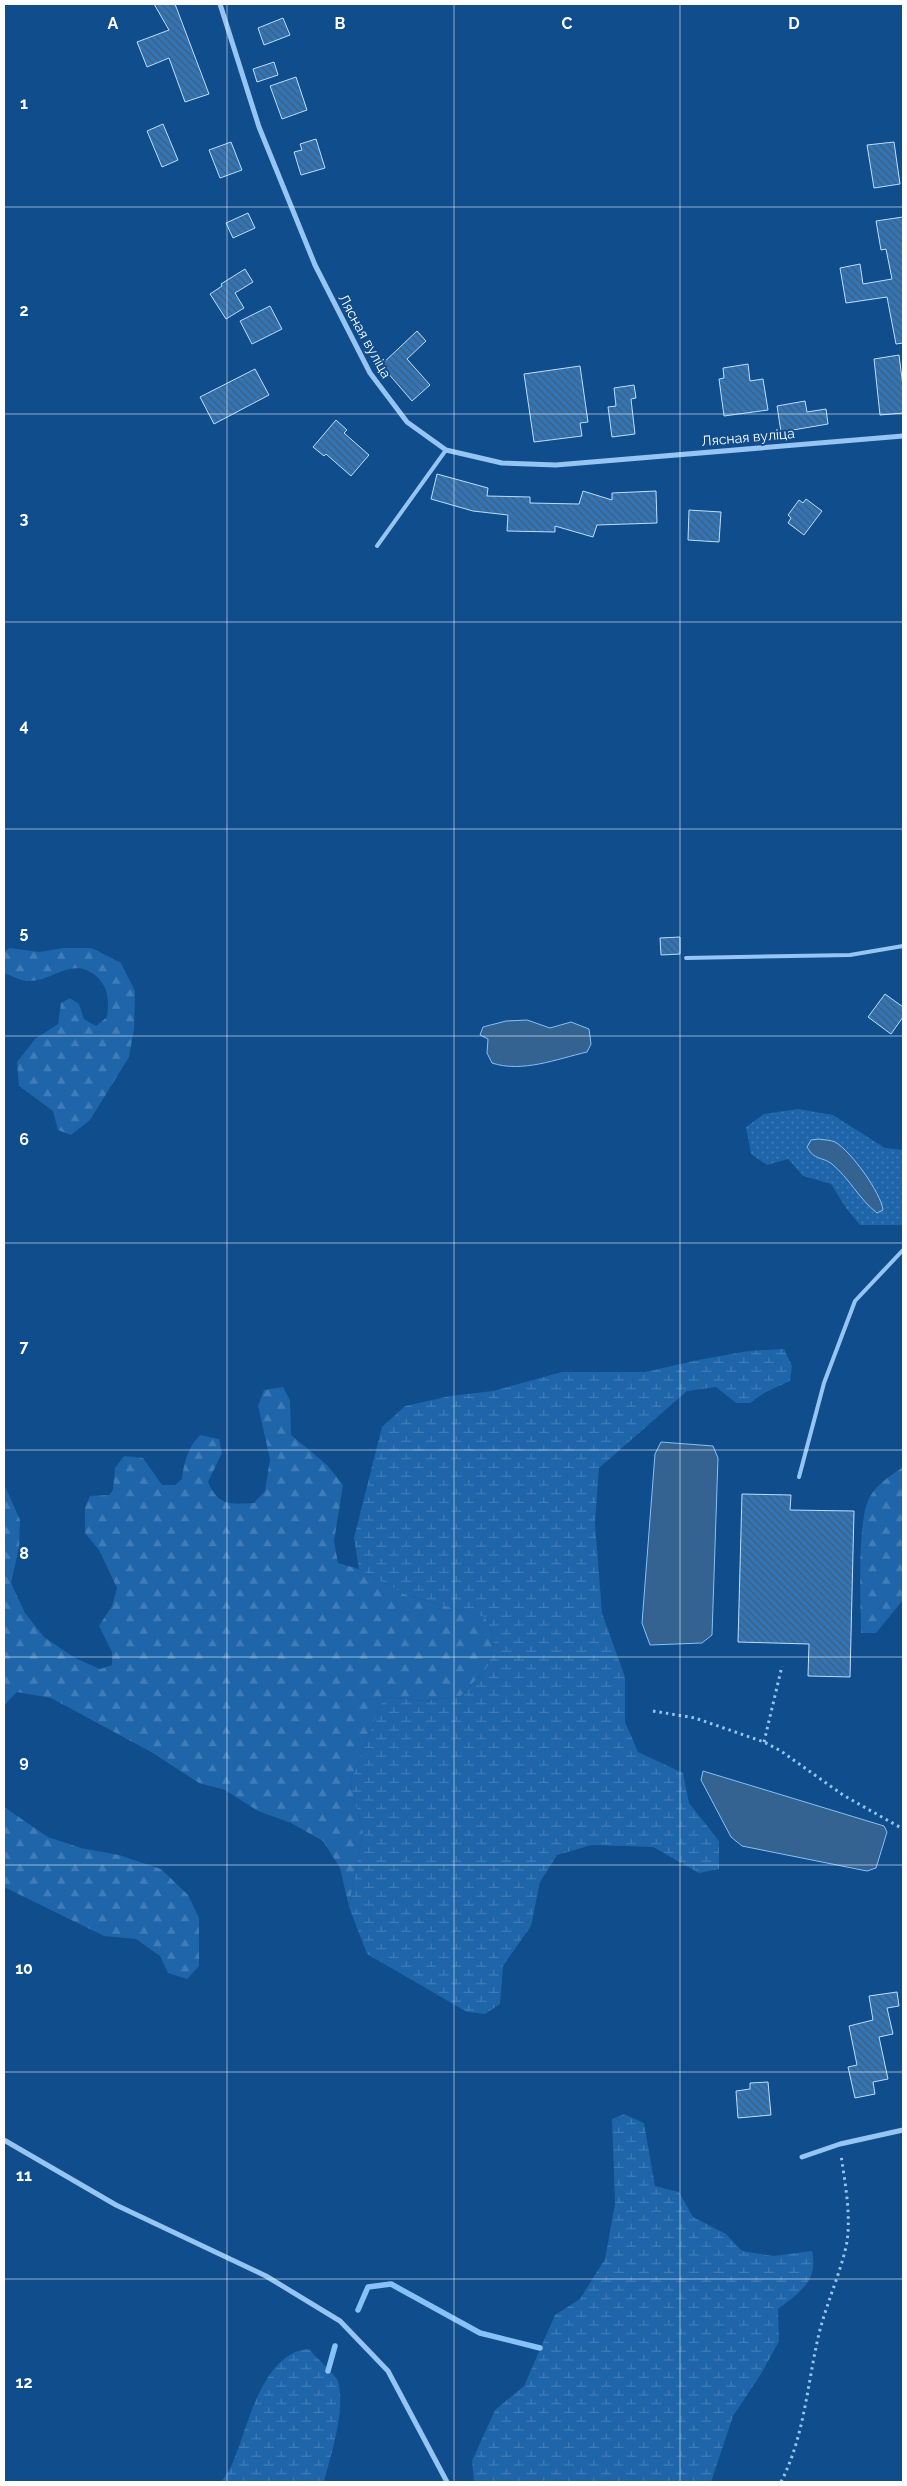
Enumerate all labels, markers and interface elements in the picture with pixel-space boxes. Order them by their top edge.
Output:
text: A [108,14,119,33]
text: B [335,14,346,33]
text: C [562,14,573,33]
text: D [788,14,800,33]
text: 1 [20,94,28,113]
street label: Лясная вуліца [335,291,395,381]
text: 2 [19,301,29,320]
street label: Лясная вуліца [701,425,795,449]
text: 3 [20,509,29,528]
text: 4 [19,716,29,735]
text: 5 [20,923,29,942]
text: 6 [19,1130,29,1149]
text: 7 [20,1337,29,1356]
text: 8 [19,1544,29,1563]
text: 9 [19,1752,29,1771]
text: 10 [15,1959,33,1978]
text: 11 [16,2166,32,2185]
text: 12 [16,2373,32,2392]

